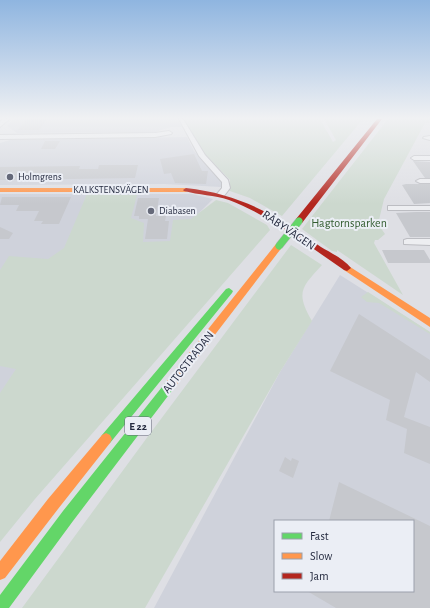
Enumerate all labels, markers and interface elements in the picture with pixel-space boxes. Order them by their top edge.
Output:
marker: Holmgrens [5,172,15,182]
place label: Holmgrens [18,172,62,182]
street label: KALKSTENSVÄGEN [73,184,149,195]
marker: Diabasen [146,206,156,216]
place label: Diabasen [159,206,196,216]
street label: RÅBYVÄGEN [260,206,319,252]
park label: Hagtornsparken [311,217,387,229]
street label: AUTOSTRADAN [160,329,216,395]
road number: E 22 [125,417,151,435]
legend [274,520,414,592]
text: Fast [310,530,329,542]
text: Slow [310,550,332,562]
text: Jam [310,570,329,582]

